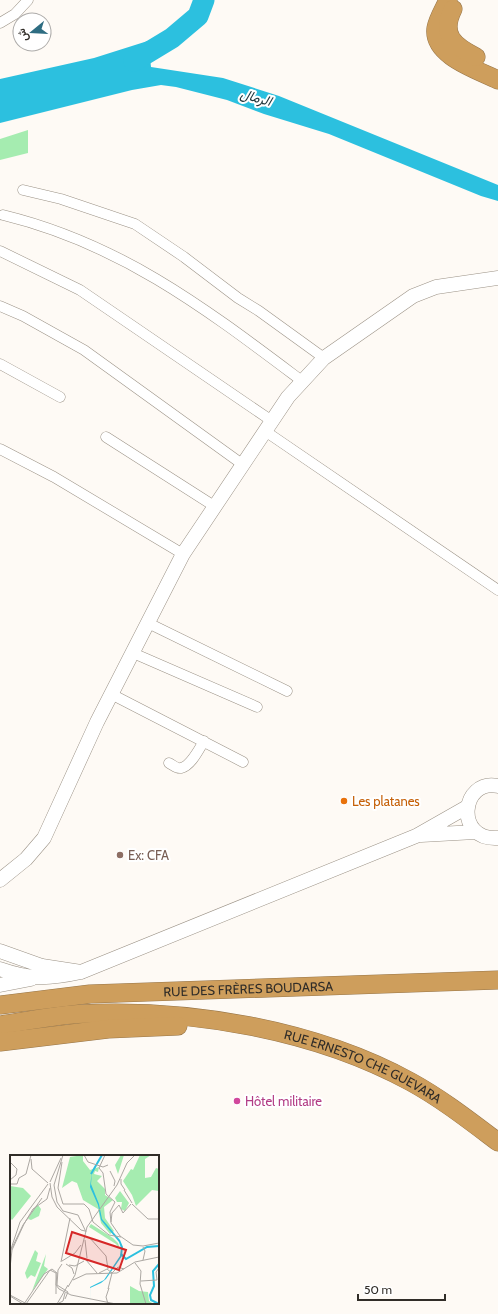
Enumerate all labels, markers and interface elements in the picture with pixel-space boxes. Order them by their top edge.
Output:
north arrow [12,12,52,52]
text: ش [14,27,31,44]
water label: الرمال [238,84,275,110]
place label: Les platanes [352,793,420,809]
marker: Les platanes [339,796,349,806]
place label: Ex: CFA [128,847,169,863]
marker: Ex: CFA [115,850,125,860]
street label: RUE DES FRÈRES BOUDARSA [163,978,333,999]
street label: RUE ERNESTO CHE GUEVARA [283,1026,445,1107]
place label: Hôtel militaire [245,1093,322,1109]
marker: Hôtel militaire [232,1096,242,1106]
inset map [10,1155,159,1304]
scale bar [358,1276,445,1302]
text: 50 m [364,1282,392,1297]

